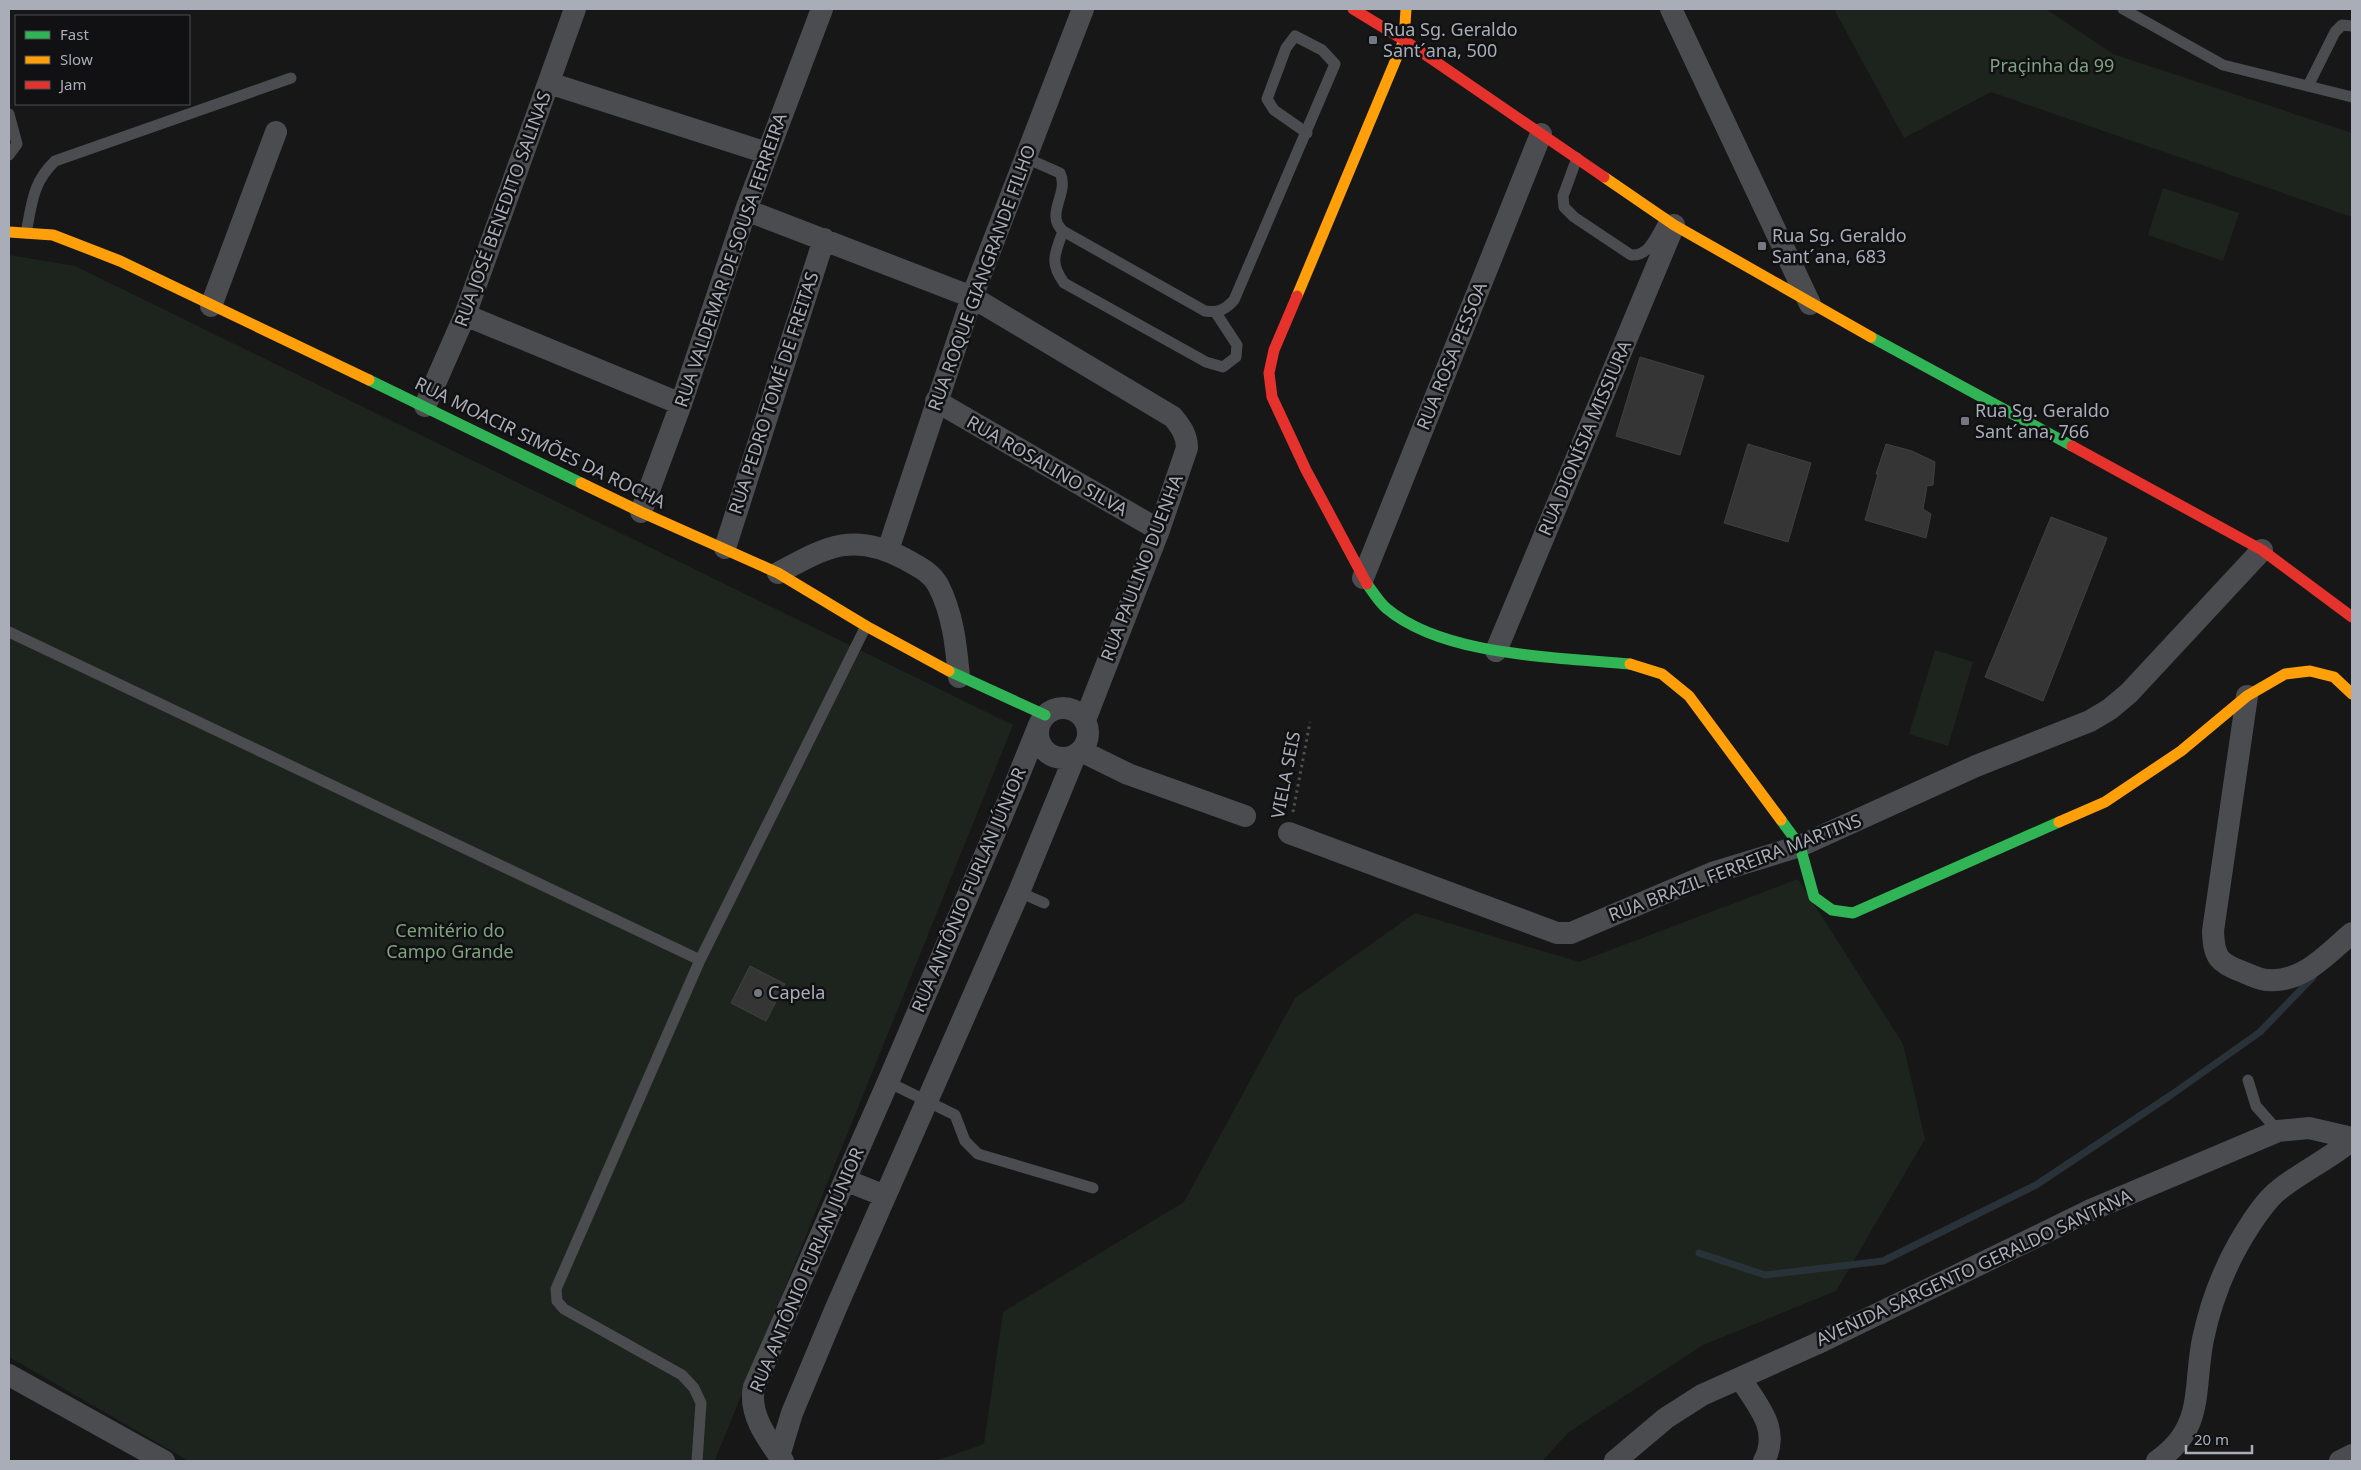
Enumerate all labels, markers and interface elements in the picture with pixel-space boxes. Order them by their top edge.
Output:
legend [15,15,190,105]
place label: Rua Sg. Geraldo Sant´ana, 500 [1383,17,1518,62]
text: Fast [60,24,89,44]
marker: Rua Sg. Geraldo Sant´ana, 500 [1367,34,1379,46]
text: Slow [60,49,93,69]
park label: Praçinha da 99 [1990,53,2114,77]
text: Jam [58,74,87,94]
street label: RUA JOSÉ BENEDITO SALINAS [448,87,556,330]
street label: RUA VALDEMAR DE SOUSA FERREIRA [668,109,792,410]
street label: RUA ROQUE GIANGRANDE FILHO [922,141,1040,414]
place label: Rua Sg. Geraldo Sant´ana, 683 [1772,223,1907,268]
marker: Rua Sg. Geraldo Sant´ana, 683 [1756,240,1768,252]
street label: RUA PEDRO TOMÉ DE FREITAS [722,268,824,517]
street label: RUA ROSA PESSOA [1410,278,1492,433]
street label: RUA DIONÍSIA MISSIURA [1532,336,1636,539]
street label: RUA MOACIR SIMÕES DA ROCHA [411,371,670,514]
place label: Rua Sg. Geraldo Sant´ana, 766 [1975,398,2110,443]
street label: RUA ROSALINO SILVA [963,409,1133,521]
marker: Rua Sg. Geraldo Sant´ana, 766 [1959,415,1971,427]
street label: RUA PAULINO DUENHA [1094,471,1188,664]
street label: VIELA SEIS [1265,729,1305,820]
street label: RUA ANTÔNIO FURLAN JÚNIOR [905,763,1031,1016]
street label: RUA BRAZIL FERREIRA MARTINS [1605,808,1865,927]
park label: Cemitério do Campo Grande [386,918,514,963]
place label: Capela [768,980,825,1004]
marker: Capela [752,987,764,999]
street label: RUA ANTÔNIO FURLAN JÚNIOR [743,1143,869,1396]
street label: AVENIDA SARGENTO GERALDO SANTANA [1812,1183,2136,1351]
scale bar [2186,1422,2252,1454]
text: 20 m [2194,1429,2229,1449]

